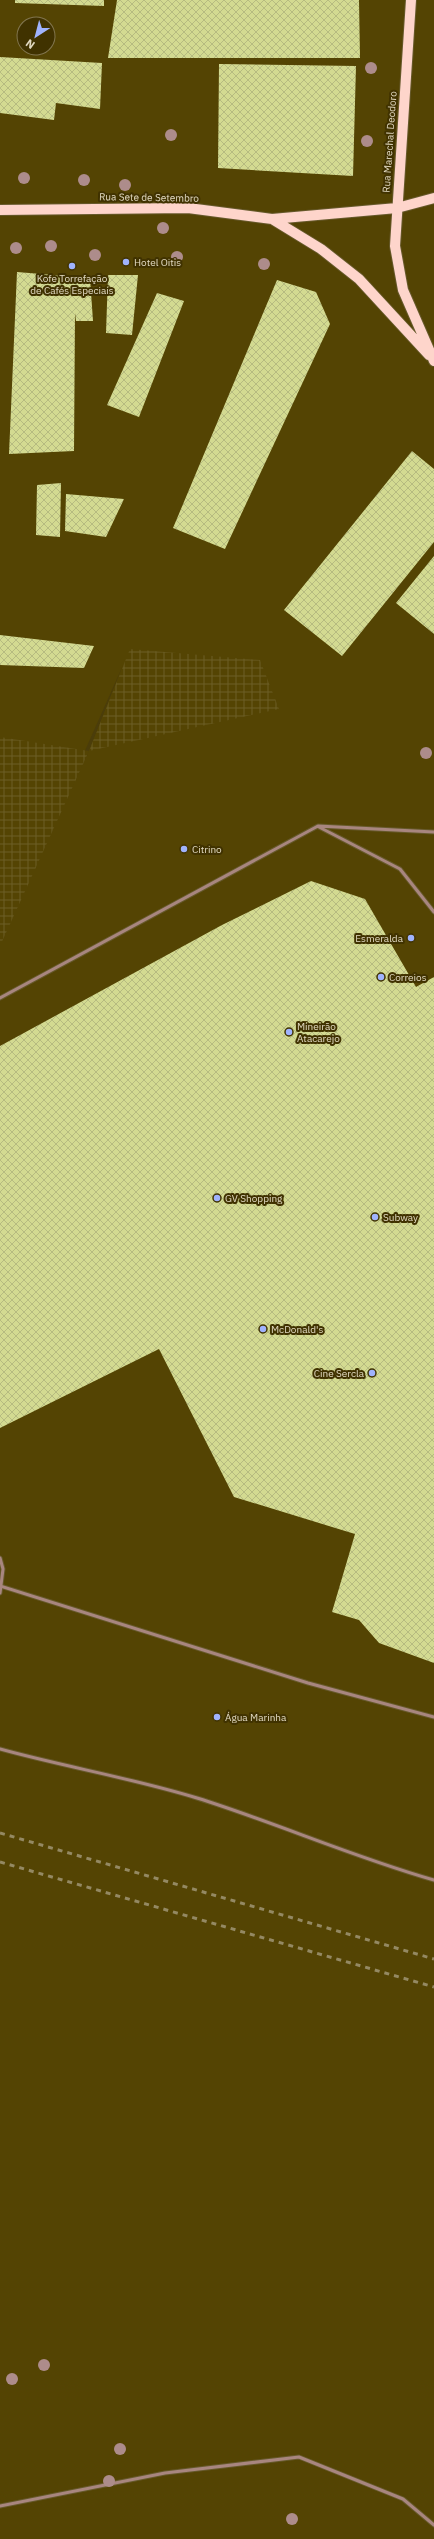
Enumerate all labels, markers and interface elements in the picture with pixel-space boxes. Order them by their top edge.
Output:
north arrow [16,16,56,56]
text: N [23,36,37,52]
street label: Rua Marechal Deodoro [379,90,400,193]
street label: Rua Sete de Setembro [99,190,200,205]
place label: Hotel Oitis [134,256,181,269]
marker: Hotel Oitis [121,257,131,267]
marker: Kofe Torrefação de Cafés Especiais [67,261,77,271]
place label: Kofe Torrefação de Cafés Especiais [30,272,114,297]
place label: Citrino [192,843,222,856]
marker: Citrino [179,844,189,854]
place label: Esmeralda [355,932,404,945]
marker: Esmeralda [406,933,416,943]
place label: Correios [389,971,427,984]
marker: Correios [376,972,386,982]
place label: Mineirão Atacarejo [297,1020,340,1045]
marker: Mineirão Atacarejo [284,1027,294,1037]
place label: GV Shopping [225,1192,283,1205]
marker: GV Shopping [212,1193,222,1203]
place label: Subway [383,1211,418,1224]
marker: Subway [370,1212,380,1222]
place label: McDonald's [271,1323,323,1336]
marker: McDonald's [258,1324,268,1334]
place label: Cine Sercla [314,1367,365,1380]
marker: Cine Sercla [367,1368,377,1378]
place label: Água Marinha [225,1711,287,1724]
marker: Água Marinha [212,1712,222,1722]

